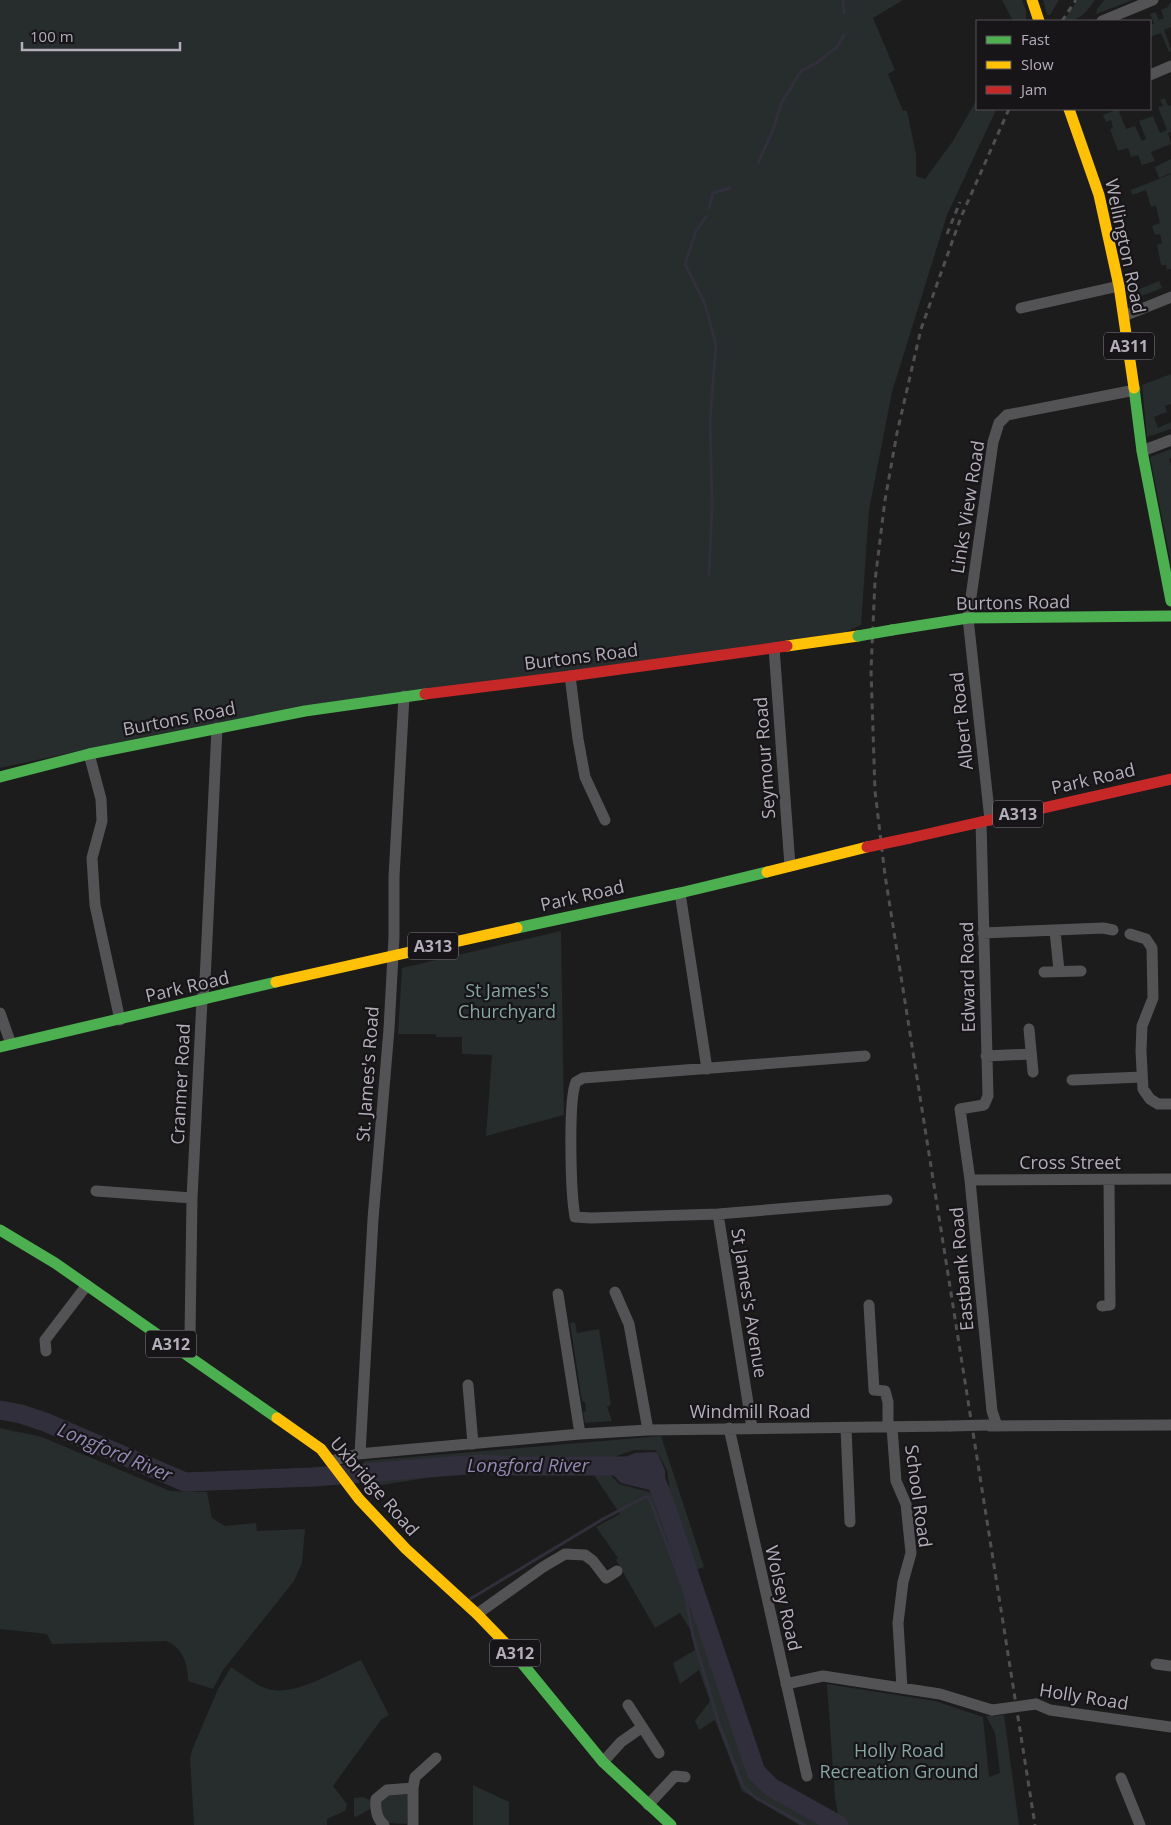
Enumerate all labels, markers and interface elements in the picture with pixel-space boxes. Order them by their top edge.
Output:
scale bar [22,20,180,52]
legend [976,20,1151,110]
text: 100 m [30,26,74,46]
text: Fast [1021,29,1050,49]
text: Slow [1021,54,1054,74]
text: Jam [1019,79,1047,99]
street label: Wellington Road [1100,176,1152,316]
road number: A311 [1104,332,1154,360]
street label: Links View Road [945,439,989,575]
street label: Burtons Road [956,589,1070,615]
street label: Burtons Road [523,637,639,675]
street label: Albert Road [944,671,978,771]
street label: Burtons Road [121,695,237,741]
street label: Seymour Road [748,696,780,820]
street label: Park Road [1049,757,1137,799]
road number: A313 [993,801,1043,828]
street label: Park Road [538,874,626,916]
street label: Edward Road [954,921,980,1033]
road number: A313 [408,932,458,959]
street label: Park Road [143,965,231,1007]
park label: St James's Churchyard [458,978,556,1023]
street label: St. James's Road [350,1005,384,1143]
street label: Cranmer Road [165,1023,195,1145]
street label: Cross Street [1019,1150,1121,1174]
street label: Eastbank Road [944,1206,978,1332]
street label: St James's Avenue [726,1227,774,1379]
road number: A312 [146,1330,196,1358]
street label: Windmill Road [689,1399,811,1423]
water label: Longford River [54,1416,178,1488]
street label: Uxbridge Road [325,1431,425,1541]
street label: School Road [900,1443,938,1549]
water label: Longford River [467,1452,591,1478]
street label: Wolsey Road [760,1543,808,1653]
road number: A312 [490,1640,540,1666]
street label: Holly Road [1038,1677,1130,1715]
park label: Holly Road Recreation Ground [819,1738,979,1783]

